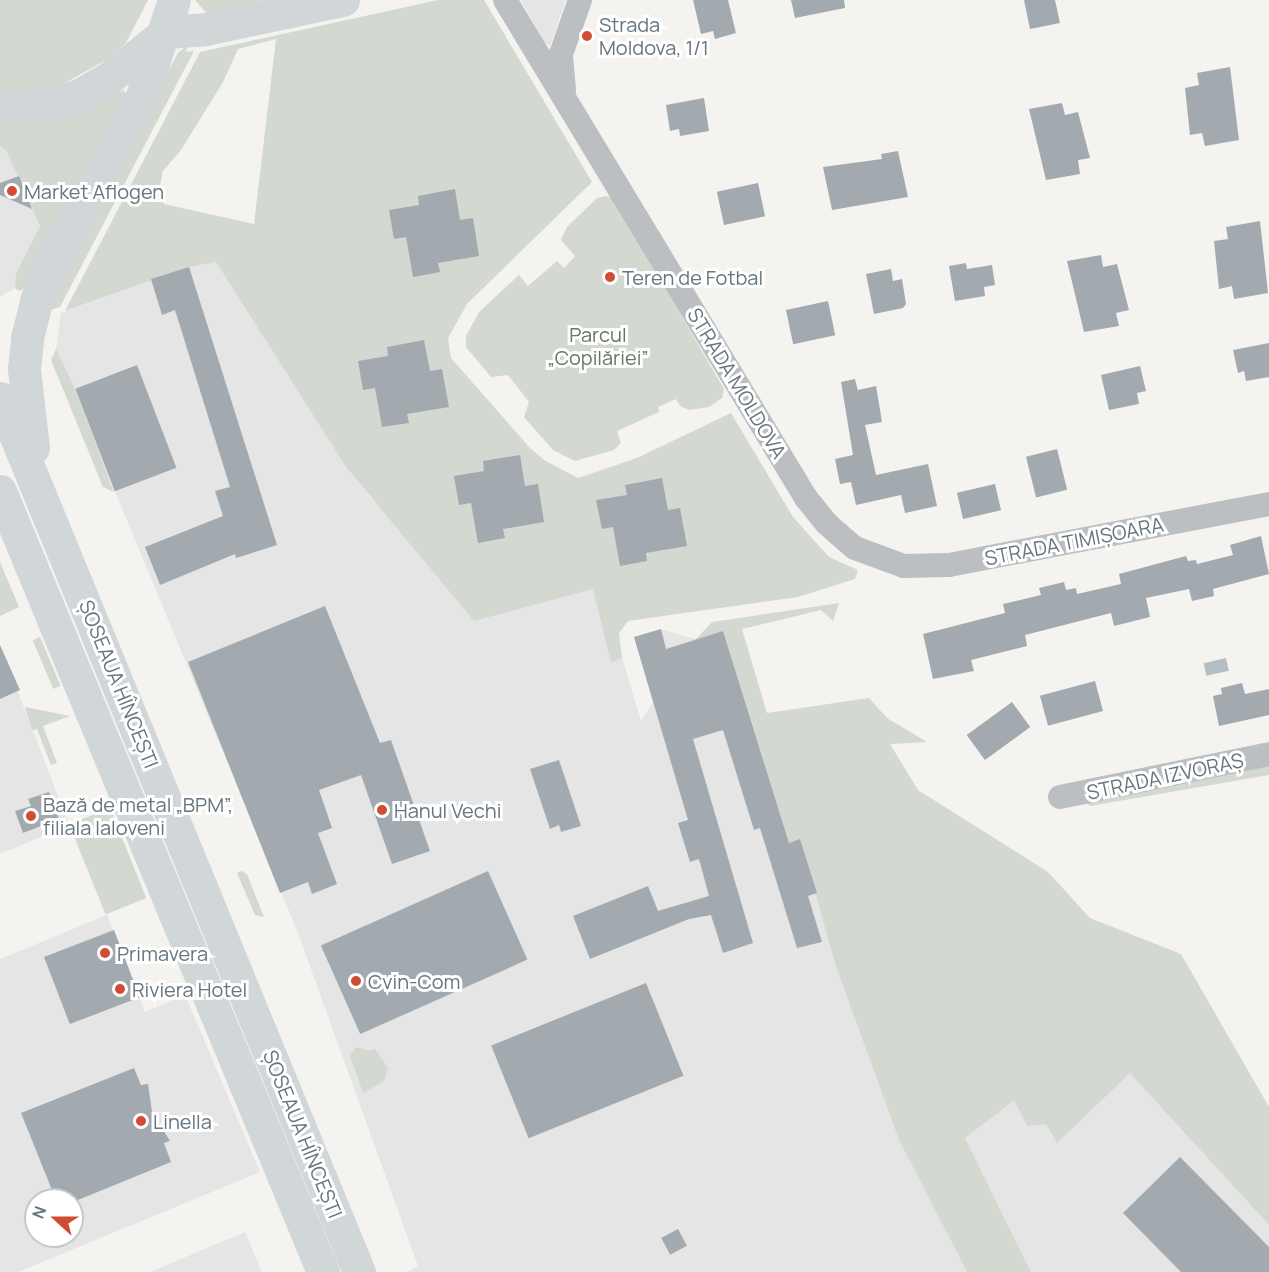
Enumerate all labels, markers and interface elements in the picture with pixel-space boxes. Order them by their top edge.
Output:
place label: Strada Moldova, 1/1 [599,13,709,60]
marker: Strada Moldova, 1/1 [580,29,594,43]
place label: Market Aflogen [24,179,164,203]
marker: Market Aflogen [5,184,19,198]
place label: Teren de Fotbal [622,265,763,289]
marker: Teren de Fotbal [603,270,617,284]
street label: STRADA MOLDOVA [683,303,791,463]
park label: Parcul „Copilăriei” [547,323,649,370]
street label: STRADA TIMIȘOARA [983,512,1165,570]
street label: ȘOSEAUA HÎNCEȘTI [74,596,164,772]
street label: STRADA IZVORAȘ [1084,748,1246,804]
place label: Bază de metal „BPM”, filiala Ialoveni [43,792,233,839]
place label: Hanul Vechi [394,798,501,822]
marker: Hanul Vechi [375,803,389,817]
marker: Bază de metal „BPM”, filiala Ialoveni [24,809,38,823]
place label: Primavera [117,941,208,965]
marker: Primavera [98,946,112,960]
place label: Cvin-Com [368,969,461,993]
marker: Cvin-Com [349,974,363,988]
place label: Riviera Hotel [132,977,247,1001]
marker: Riviera Hotel [113,982,127,996]
street label: ȘOSEAUA HÎNCEȘTI [258,1046,348,1222]
place label: Linella [153,1109,212,1133]
marker: Linella [134,1114,148,1128]
north arrow [24,1188,84,1248]
text: N [27,1203,51,1222]

